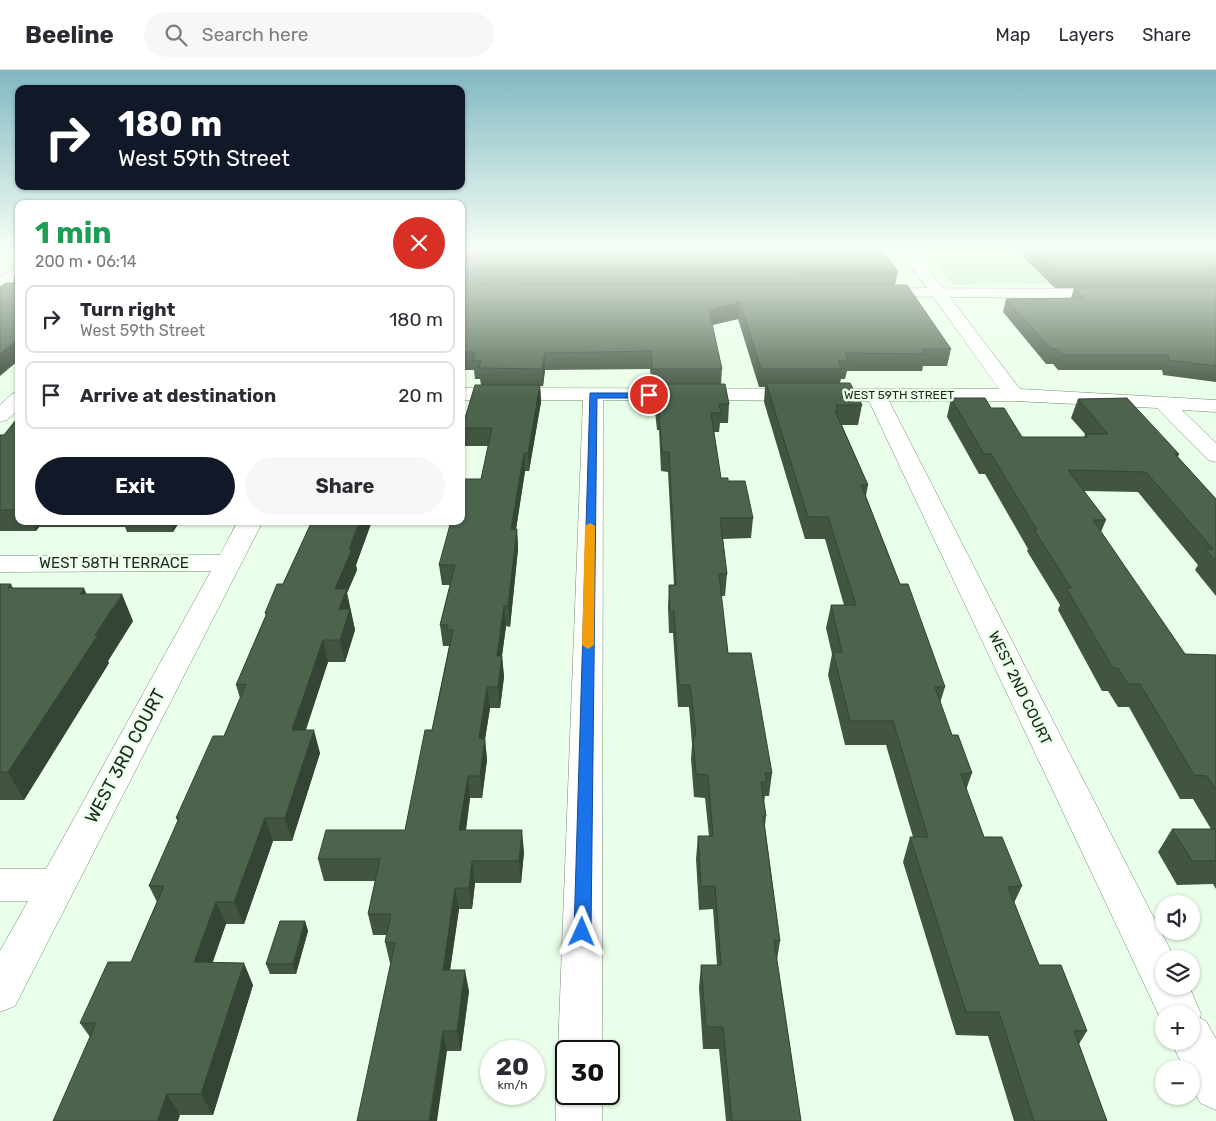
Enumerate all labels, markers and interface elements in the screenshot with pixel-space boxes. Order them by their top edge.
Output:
search box [144,12,494,57]
text: Beeline [25,21,114,49]
icon: search [162,21,190,49]
text: Search here [202,23,308,46]
text: Map [996,24,1031,46]
text: Layers [1059,24,1114,46]
text: Share [1142,24,1191,46]
text: 180 m [118,103,222,145]
icon: right [35,105,100,170]
text: West 59th Street [118,145,290,172]
text: 1 min [35,215,112,251]
button: close [393,217,445,269]
text: 200 m · 06:14 [35,252,137,271]
text: Turn right [80,298,175,321]
icon: right [37,305,65,333]
text: 180 m [389,308,443,331]
text: West 59th Street [80,321,205,340]
pin [628,374,670,416]
icon: arrive [37,381,65,409]
icon: arrive [635,381,663,409]
text: Arrive at destination [80,384,276,407]
text: 20 m [398,384,443,407]
street label: WEST 59TH STREET [844,388,954,402]
button: Exit [35,457,235,515]
button: Share [245,457,445,515]
street label: WEST 58TH TERRACE [39,554,189,572]
street label: WEST 2ND COURT [985,628,1056,748]
street label: WEST 3RD COURT [80,685,170,827]
map controls [1155,895,1200,1105]
button: sound [1155,895,1200,940]
position arrow [555,905,607,957]
button: layers [1155,950,1200,995]
button: + [1155,1005,1200,1050]
speed limit sign: 30 [555,1040,620,1105]
text: 20 [496,1052,529,1081]
button: − [1155,1060,1200,1105]
text: km/h [498,1078,527,1092]

